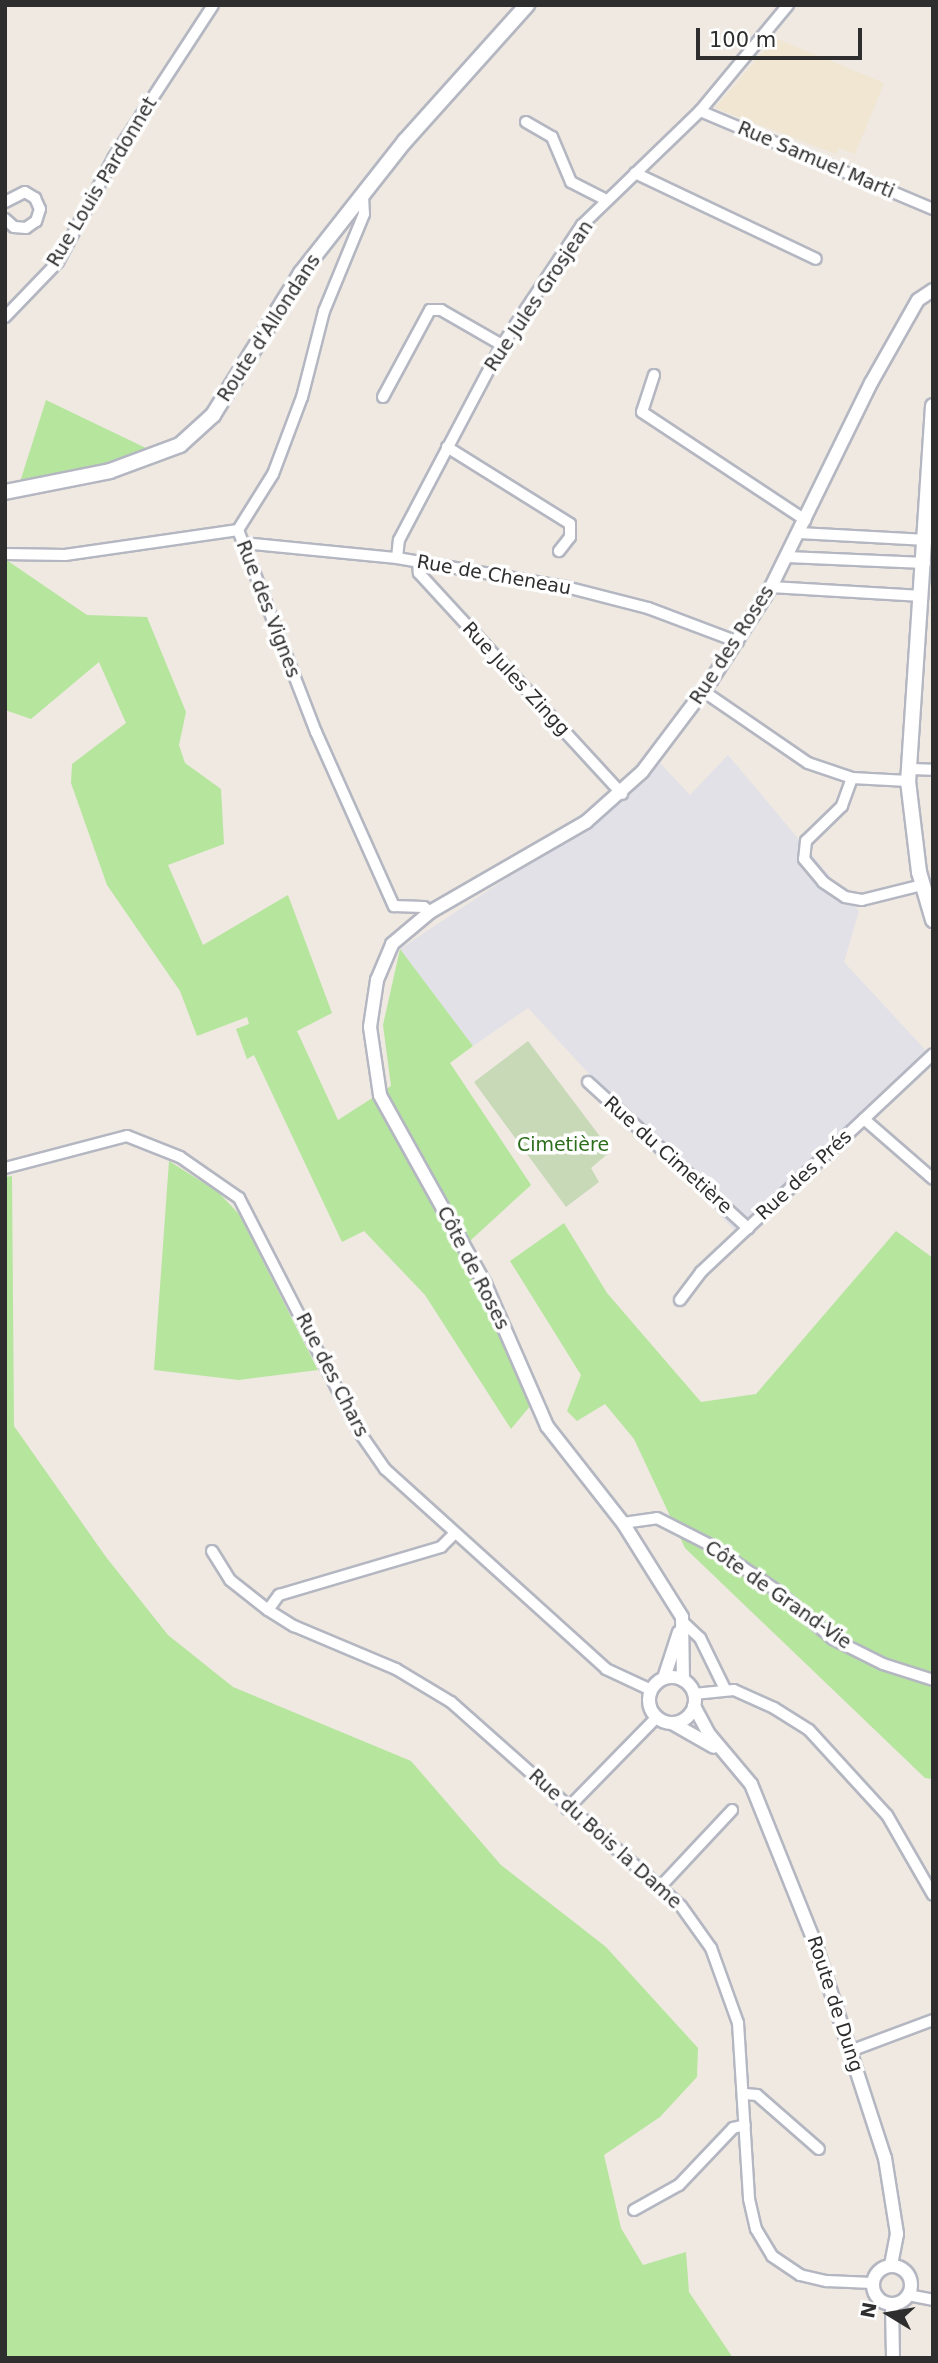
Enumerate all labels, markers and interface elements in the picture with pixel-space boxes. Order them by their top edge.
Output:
scale bar [700,14,866,58]
text: 100 m [709,28,776,52]
street label: Rue Louis Pardonnet [42,93,162,271]
street label: Rue Samuel Marti [734,117,898,203]
street label: Rue Jules Grosjean [480,216,598,376]
street label: Route d'Allondans [213,250,325,406]
street label: Rue des Vignes [231,537,305,681]
street label: Rue de Cheneau [415,550,573,600]
street label: Rue des Roses [685,581,779,709]
street label: Rue Jules Zingg [457,617,575,741]
street label: Rue du Cimetière [599,1091,737,1219]
street label: Rue des Prés [752,1125,856,1225]
park label: Cimetière [517,1134,609,1156]
street label: Côte de Roses [432,1203,514,1333]
street label: Rue des Chars [291,1309,373,1441]
street label: Côte de Grand-Vie [700,1536,856,1654]
street label: Rue du Bois la Dame [524,1764,686,1914]
street label: Route de Dung [802,1933,868,2075]
north arrow [854,2279,924,2349]
text: N [856,2300,881,2320]

